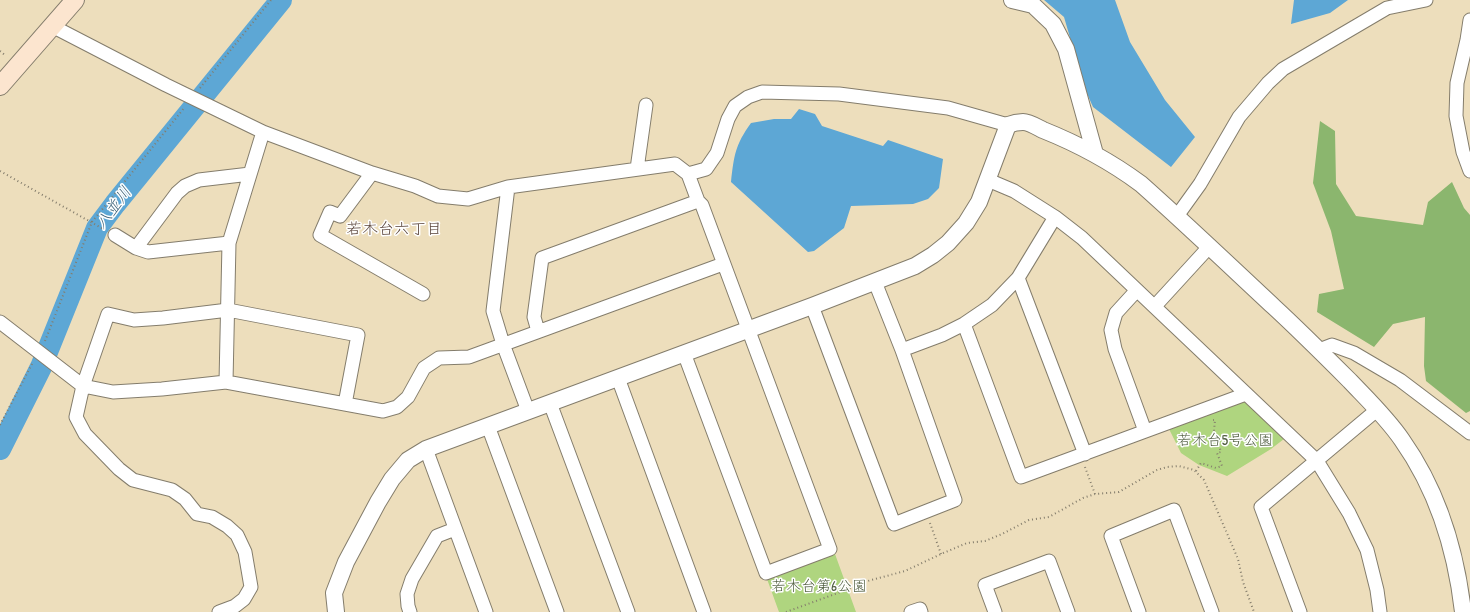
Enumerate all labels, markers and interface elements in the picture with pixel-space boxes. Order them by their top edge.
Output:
water label: 八並川 [92,183,136,233]
district label: 若木台六丁目 [346,220,442,240]
park label: 若木台5号公園 [1177,432,1273,450]
park label: 若木台第6公園 [771,578,867,596]

